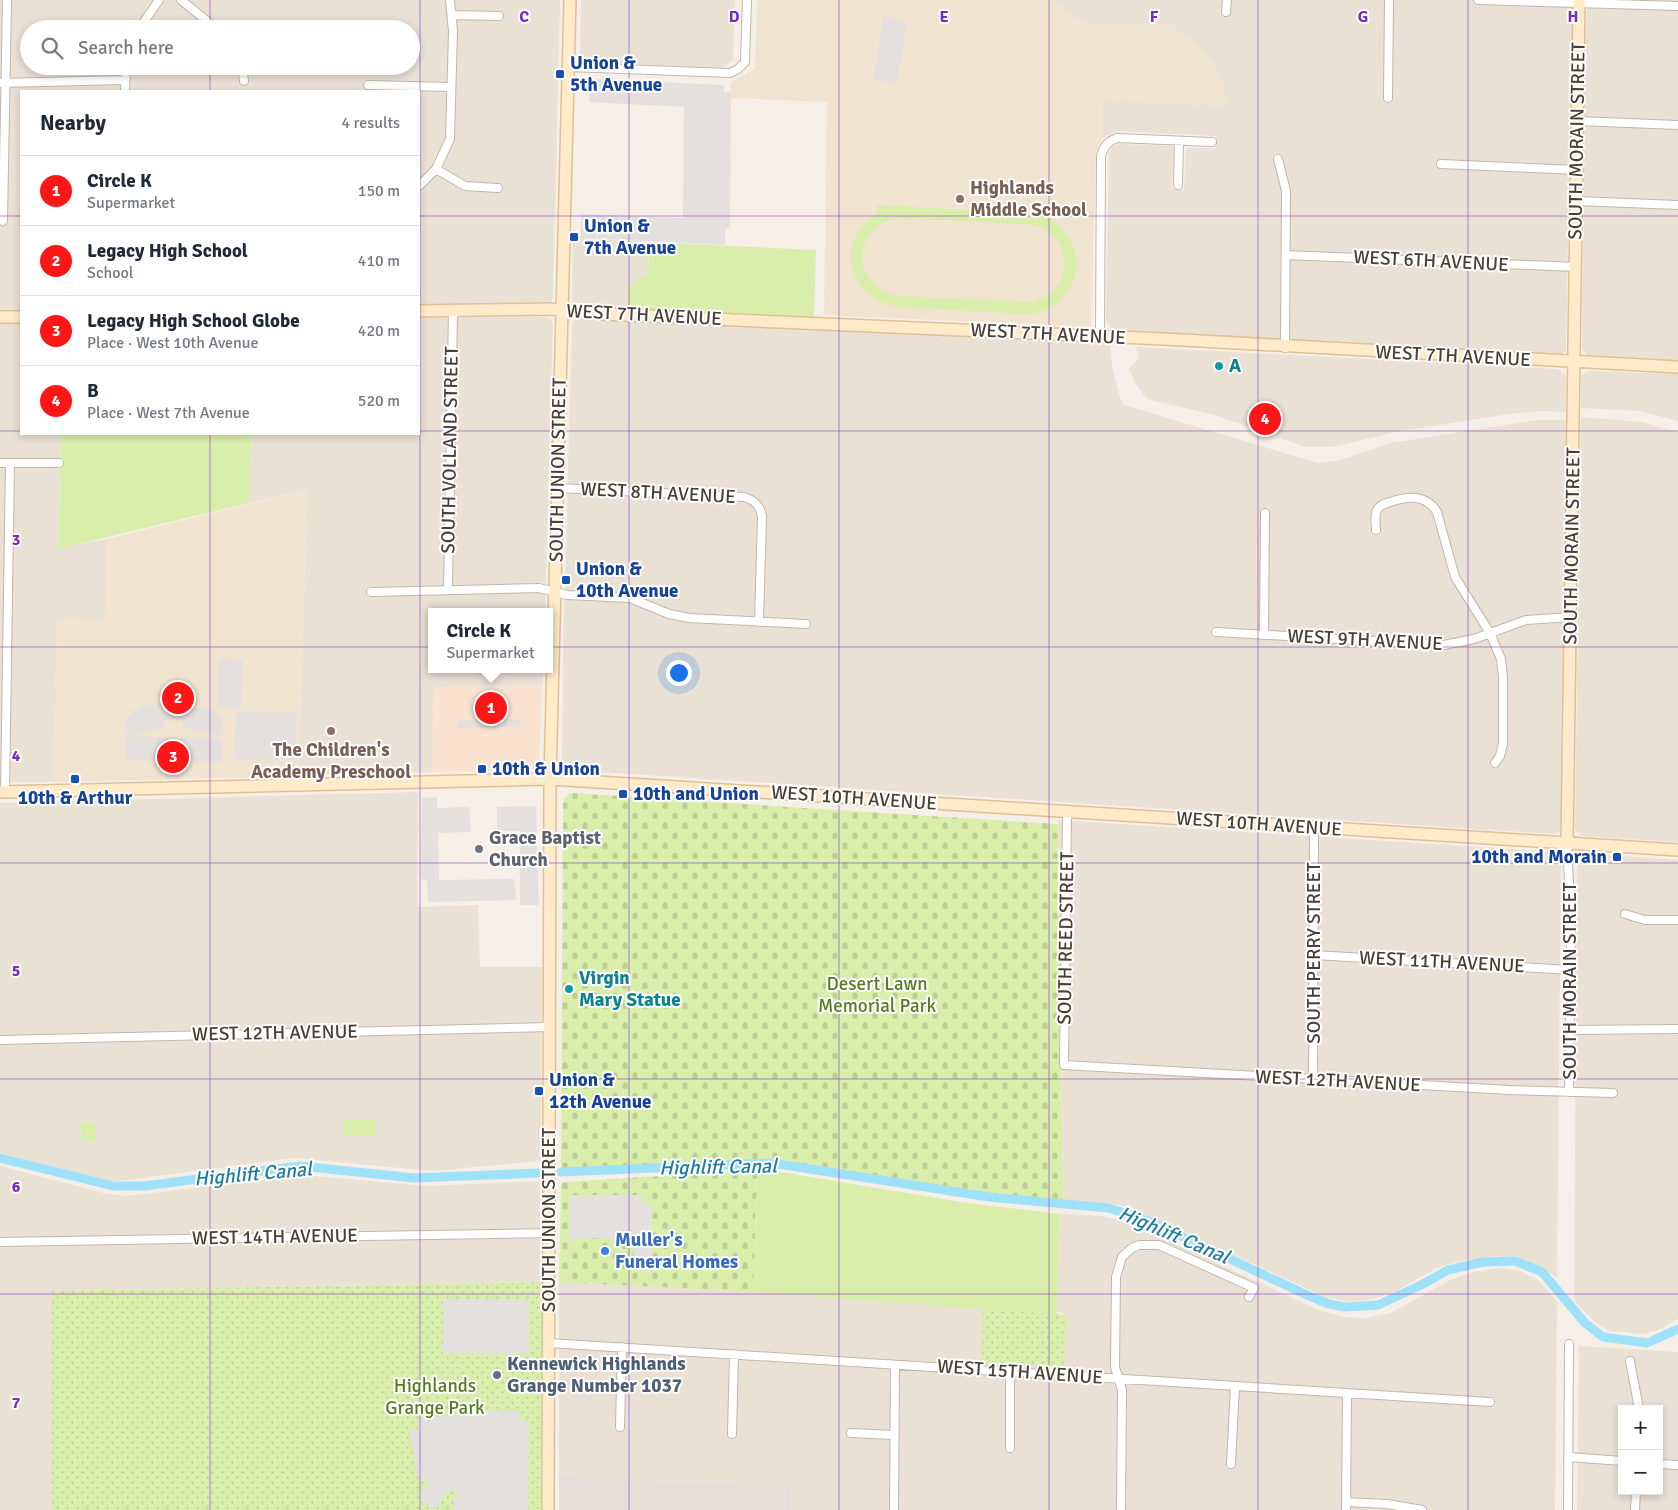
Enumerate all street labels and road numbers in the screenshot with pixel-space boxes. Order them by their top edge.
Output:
street label: SOUTH MORAIN STREET [1563,42,1591,240]
street label: WEST 6TH AVENUE [1353,245,1509,277]
street label: WEST 7TH AVENUE [566,299,722,331]
street label: WEST 7TH AVENUE [970,318,1126,350]
street label: WEST 7TH AVENUE [1375,340,1531,372]
street label: SOUTH VOLLAND STREET [436,345,464,554]
street label: SOUTH UNION STREET [544,377,572,562]
street label: SOUTH MORAIN STREET [1558,447,1586,645]
street label: WEST 8TH AVENUE [580,477,736,509]
street label: WEST 9TH AVENUE [1287,624,1443,656]
street label: WEST 10TH AVENUE [770,780,938,816]
street label: WEST 10TH AVENUE [1175,806,1343,842]
street label: SOUTH REED STREET [1052,851,1080,1025]
street label: SOUTH PERRY STREET [1302,862,1326,1044]
street label: SOUTH MORAIN STREET [1558,882,1582,1080]
street label: WEST 11TH AVENUE [1358,946,1526,978]
street label: WEST 12TH AVENUE [192,1020,358,1046]
street label: WEST 12TH AVENUE [1254,1065,1422,1097]
street label: SOUTH UNION STREET [537,1127,561,1312]
street label: WEST 14TH AVENUE [192,1224,358,1250]
street label: WEST 15TH AVENUE [936,1354,1104,1390]

